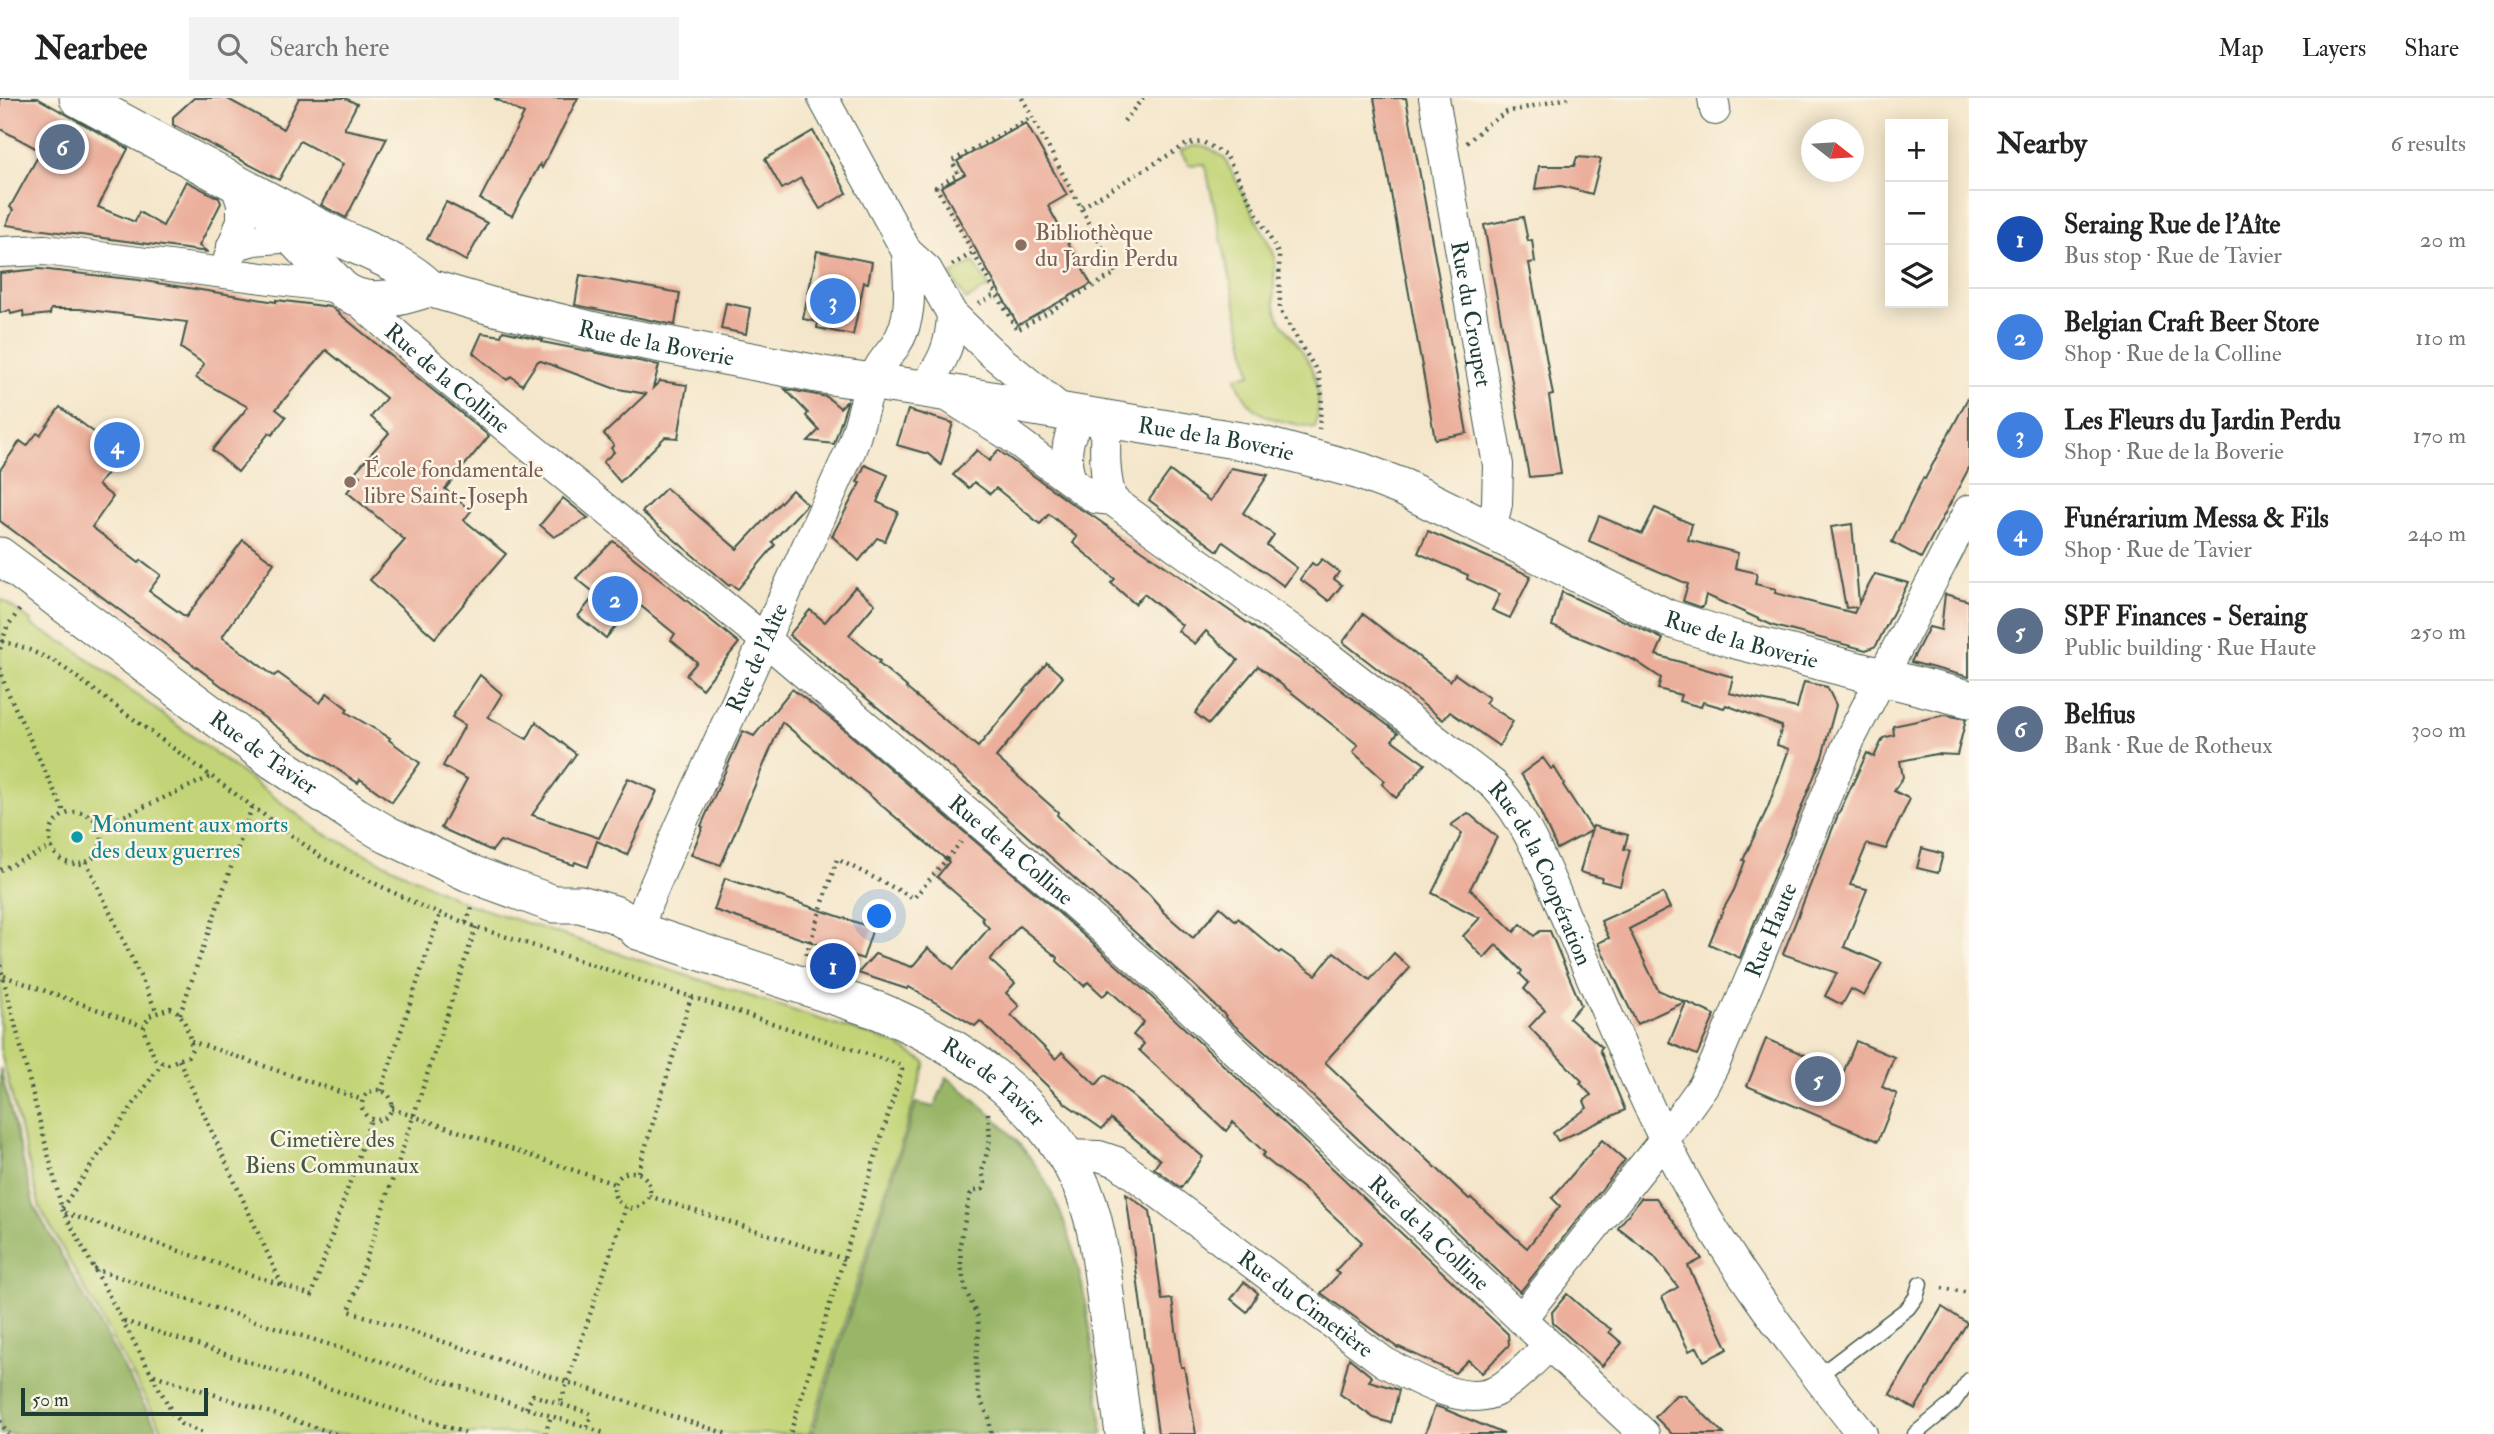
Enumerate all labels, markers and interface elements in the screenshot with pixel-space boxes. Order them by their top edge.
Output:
search box [189,17,679,80]
text: Nearbee [35,28,147,69]
icon: search [213,29,251,67]
text: Search here [269,32,389,64]
text: Map [2219,33,2264,64]
text: Layers [2302,33,2366,64]
text: Share [2404,33,2459,64]
north arrow [1801,119,1864,182]
map controls [1885,119,1948,308]
button: + [1885,119,1948,182]
pin: 6 [39,121,85,173]
text: Nearby [1997,125,2087,162]
text: 6 results [2391,129,2466,158]
button: − [1885,182,1948,245]
text: Seraing Rue de l'Aîte [2064,209,2280,241]
place label: Bibliothèque du Jardin Perdu [1035,218,1178,273]
text: 1 [2016,225,2024,254]
text: 20 m [2420,225,2466,254]
marker: Bibliothèque du Jardin Perdu [1013,237,1029,253]
street label: Rue du Croupet [1444,239,1498,389]
text: Bus stop · Rue de Tavier [2064,241,2282,270]
button: layers [1885,245,1948,308]
pin: 3 [810,275,856,327]
text: Belgian Craft Beer Store [2064,307,2319,339]
street label: Rue de la Boverie [575,314,737,373]
street label: Rue de la Colline [379,317,517,440]
text: 2 [2014,323,2026,352]
text: 110 m [2415,323,2466,352]
text: Shop · Rue de la Colline [2064,339,2282,368]
text: Les Fleurs du Jardin Perdu [2064,405,2341,437]
street label: Rue de la Boverie [1136,410,1298,468]
pin: 4 [94,419,140,471]
text: 3 [2016,421,2024,450]
text: 170 m [2413,421,2466,450]
text: Shop · Rue de la Boverie [2064,437,2284,466]
place label: École fondamentale libre Saint-Joseph [364,455,544,511]
marker: École fondamentale libre Saint-Joseph [342,474,358,490]
text: Funérarium Messa & Fils [2064,503,2329,535]
text: 4 [2014,519,2026,548]
text: 240 m [2407,519,2466,548]
text: Shop · Rue de Tavier [2064,535,2252,564]
pin: 2 [592,573,638,625]
street label: Rue de l'Aîte [720,598,794,717]
text: SPF Finances - Seraing [2064,601,2307,633]
street label: Rue de la Boverie [1661,604,1822,675]
text: 5 [2015,617,2025,646]
text: 250 m [2410,617,2466,646]
text: Public building · Rue Haute [2064,633,2316,662]
text: Belfius [2064,699,2135,731]
street label: Rue de Tavier [204,704,324,801]
text: 6 [2014,715,2026,744]
text: 300 m [2411,715,2466,744]
text: Bank · Rue de Rotheux [2064,731,2273,760]
street label: Rue de la Coopération [1482,775,1599,970]
street label: Rue de la Colline [942,789,1080,912]
place label: Monument aux morts des deux guerres [91,810,288,865]
marker: Monument aux morts des deux guerres [69,829,85,845]
street label: Rue Haute [1738,878,1804,982]
your location [862,899,896,933]
pin: 1 [810,940,856,992]
street label: Rue de Tavier [936,1031,1052,1133]
pin: 5 [1795,1053,1841,1105]
park label: Cimetière des Biens Communaux [245,1125,419,1180]
street label: Rue de la Colline [1362,1169,1496,1297]
street label: Rue du Cimetière [1232,1244,1379,1364]
scale bar [21,1385,208,1417]
text: 50 m [32,1388,69,1412]

